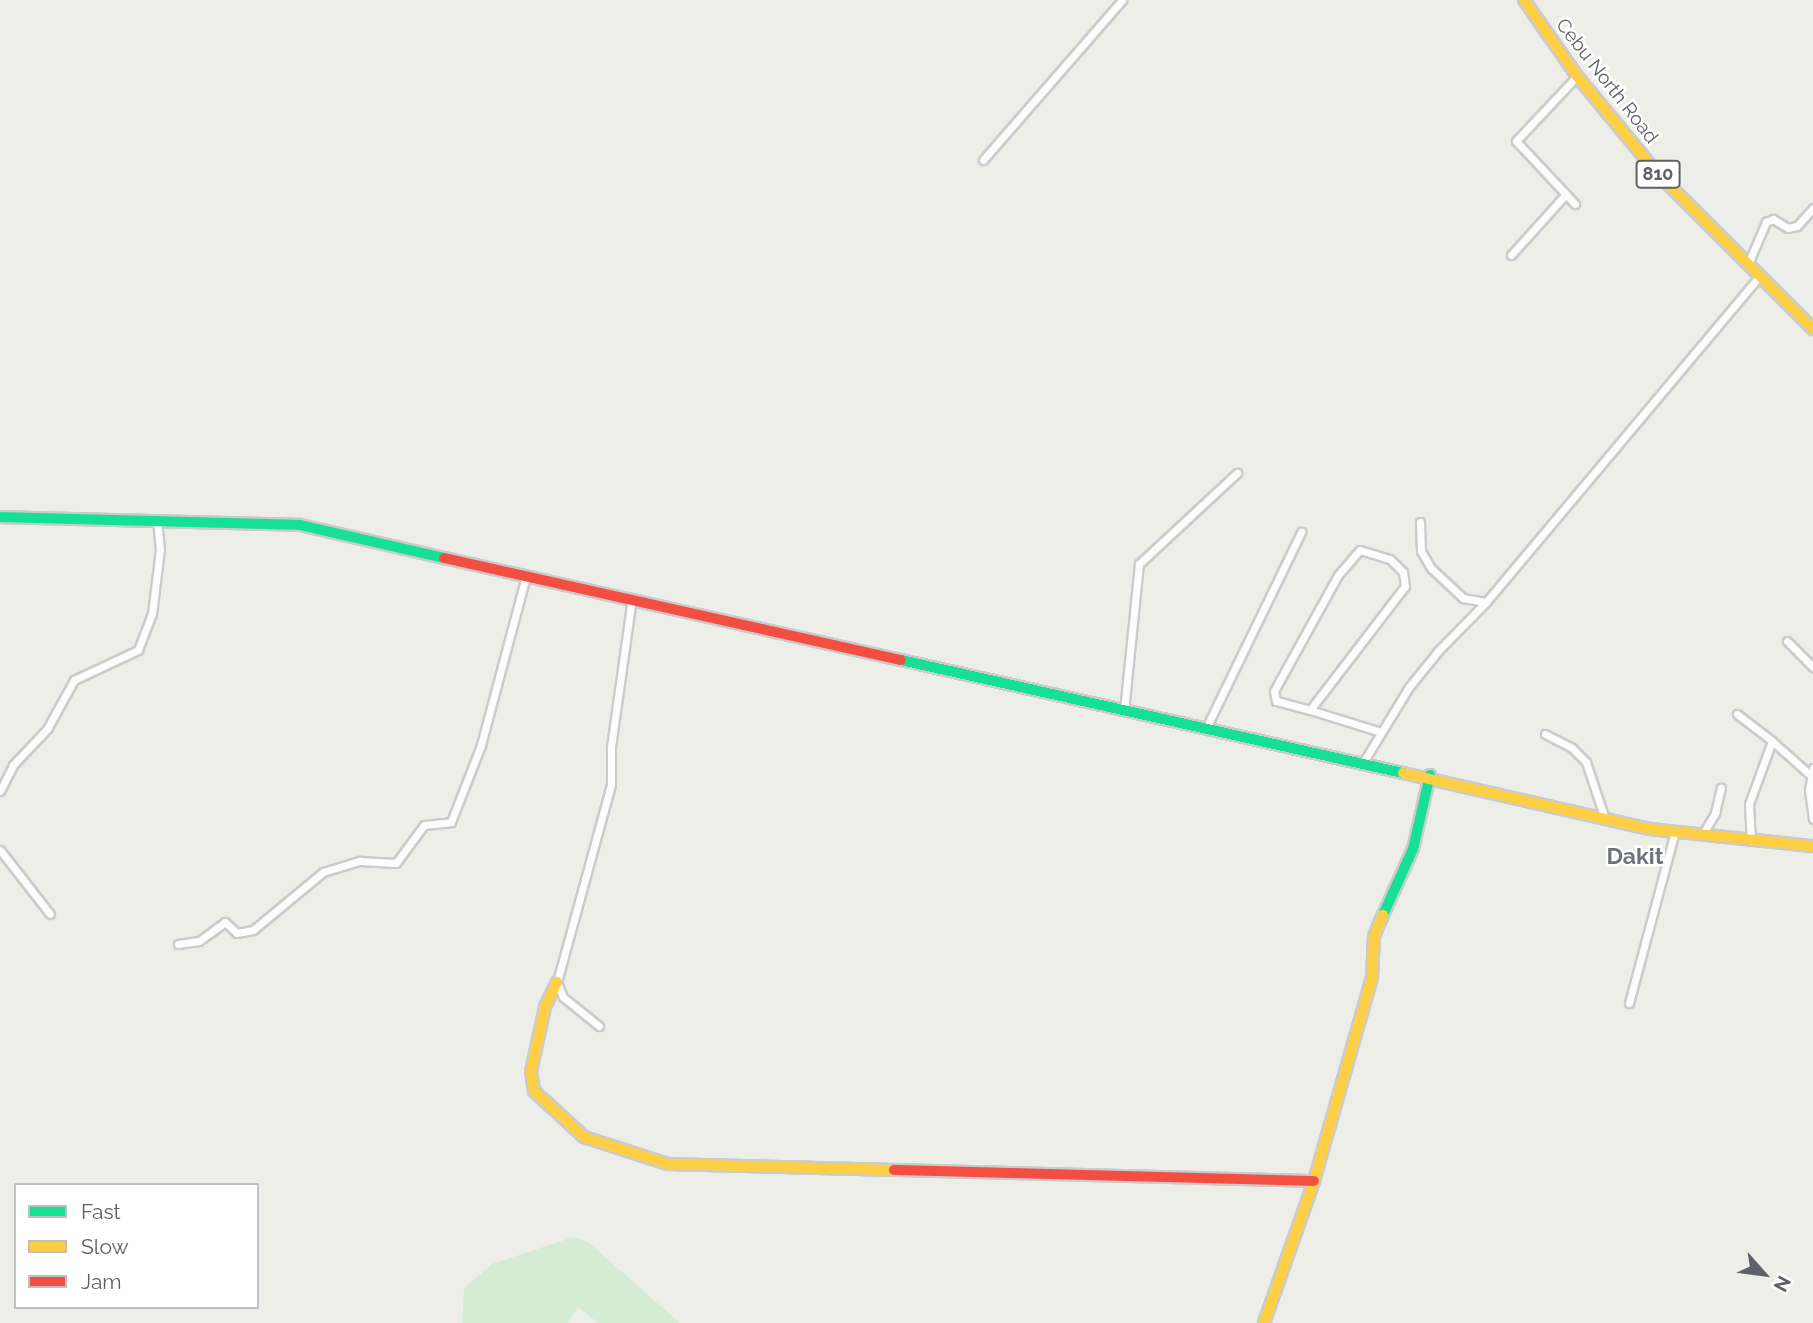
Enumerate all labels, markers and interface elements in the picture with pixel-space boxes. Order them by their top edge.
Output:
street label: Cebu North Road [1551,14,1663,148]
road number: 810 [1635,160,1681,188]
district label: Dakit [1606,842,1664,870]
legend [14,1183,259,1309]
text: Fast [81,1199,121,1224]
text: Slow [81,1234,129,1259]
north arrow [1729,1239,1799,1309]
text: Jam [81,1269,122,1294]
text: N [1769,1272,1796,1295]

